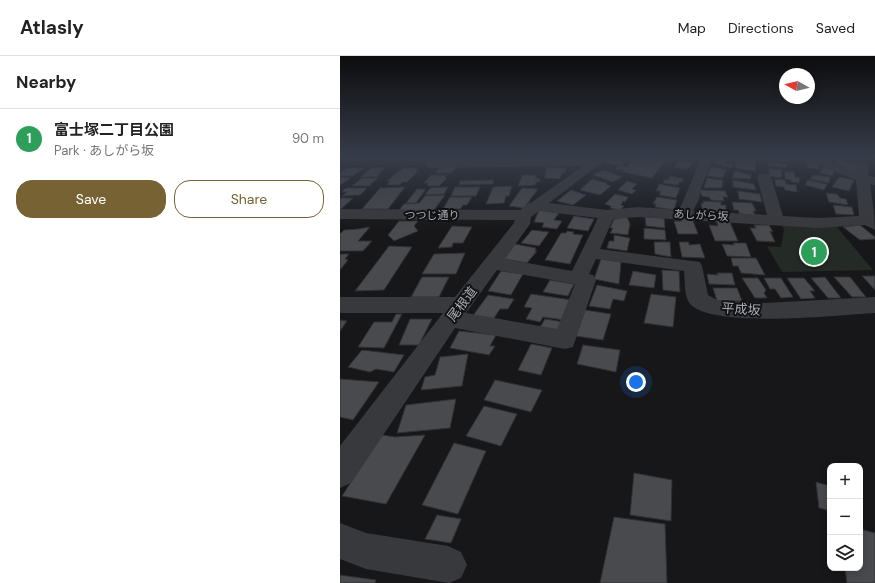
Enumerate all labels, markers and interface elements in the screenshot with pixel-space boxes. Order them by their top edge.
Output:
text: Atlasly [20,15,84,40]
text: Map [678,19,706,37]
text: Directions [728,19,794,37]
text: Saved [816,19,855,37]
north arrow [779,68,815,104]
text: Nearby [16,71,76,93]
text: 富士塚二丁目公園 [54,120,174,140]
text: 1 [27,130,31,147]
text: 90 m [292,130,324,147]
text: Park · あしがら坂 [54,142,154,159]
button: Save [16,180,166,218]
button: Share [174,180,324,218]
street label: あしがら坂 [673,207,729,223]
street label: つつじ通り [405,208,460,222]
pin: 1 [801,237,827,267]
street label: 尾根道 [443,283,481,325]
street label: 平成坂 [721,299,761,319]
your location [626,372,646,392]
map controls [827,463,863,571]
button: + [827,463,863,499]
button: − [827,499,863,535]
button: layers [827,535,863,571]

